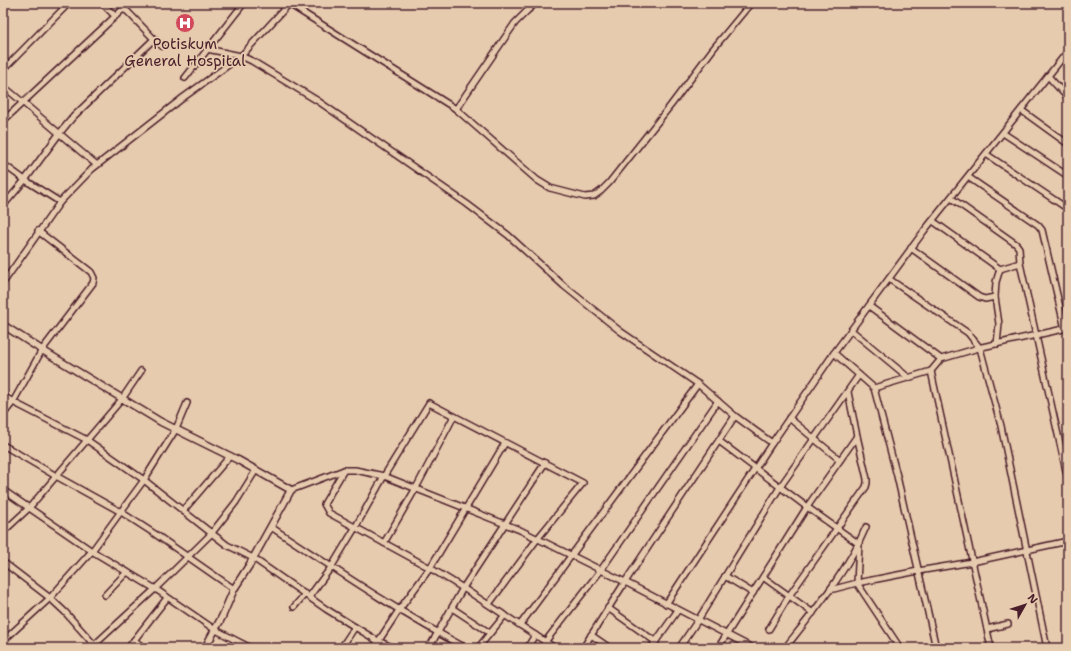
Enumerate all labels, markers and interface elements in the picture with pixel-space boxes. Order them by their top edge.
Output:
hospital icon: Potiskum General Hospital [174,12,196,34]
place label: Potiskum General Hospital [124,34,246,71]
north arrow [1005,585,1045,625]
text: N [1024,591,1041,607]

